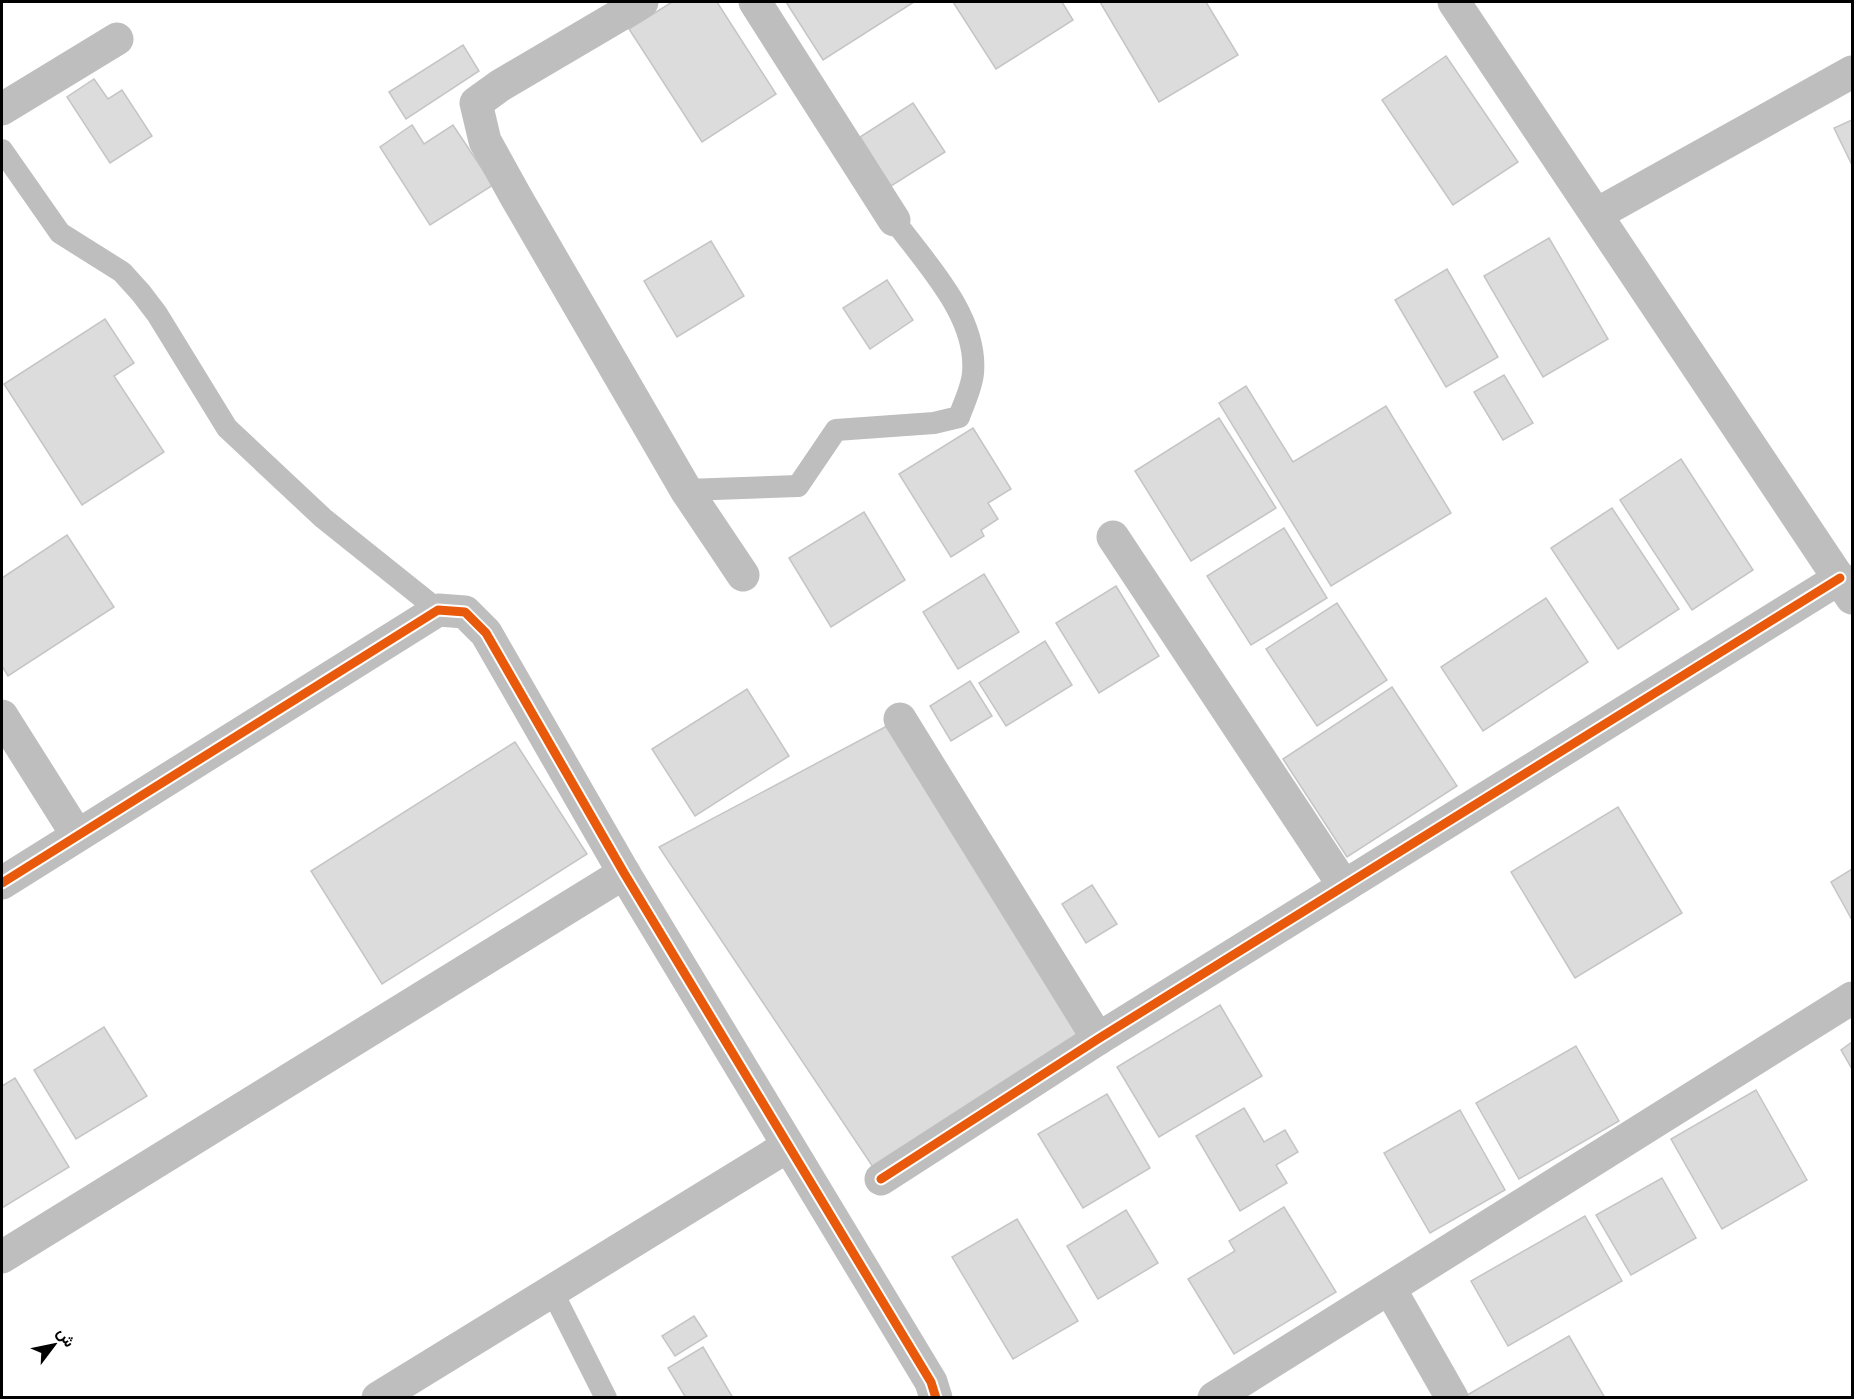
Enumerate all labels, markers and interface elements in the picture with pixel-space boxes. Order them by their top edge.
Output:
north arrow [24,1315,84,1375]
text: ش [51,1324,80,1352]

